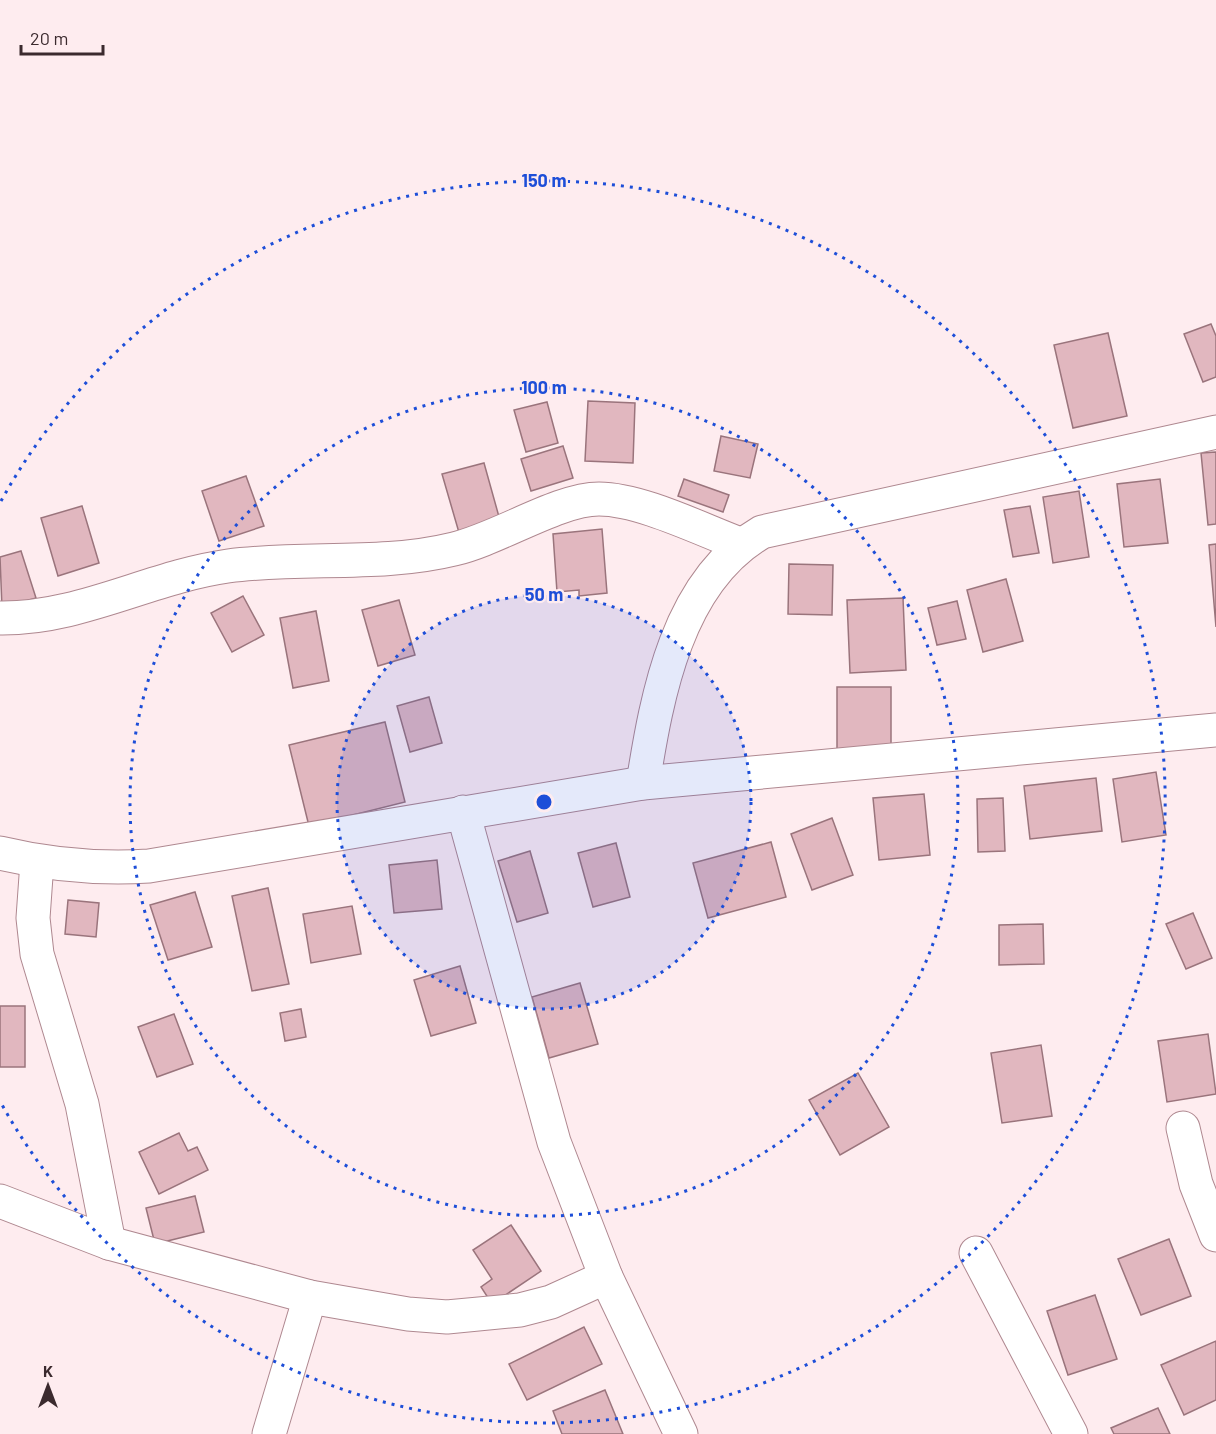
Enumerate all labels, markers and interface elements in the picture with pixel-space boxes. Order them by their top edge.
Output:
scale bar [21,18,104,56]
text: 20 m [30,27,68,49]
text: 150 m [522,169,566,191]
text: 100 m [521,376,567,398]
text: 50 m [525,583,563,605]
centre of rings [534,792,554,812]
north arrow [18,1356,78,1416]
text: K [43,1361,53,1380]

